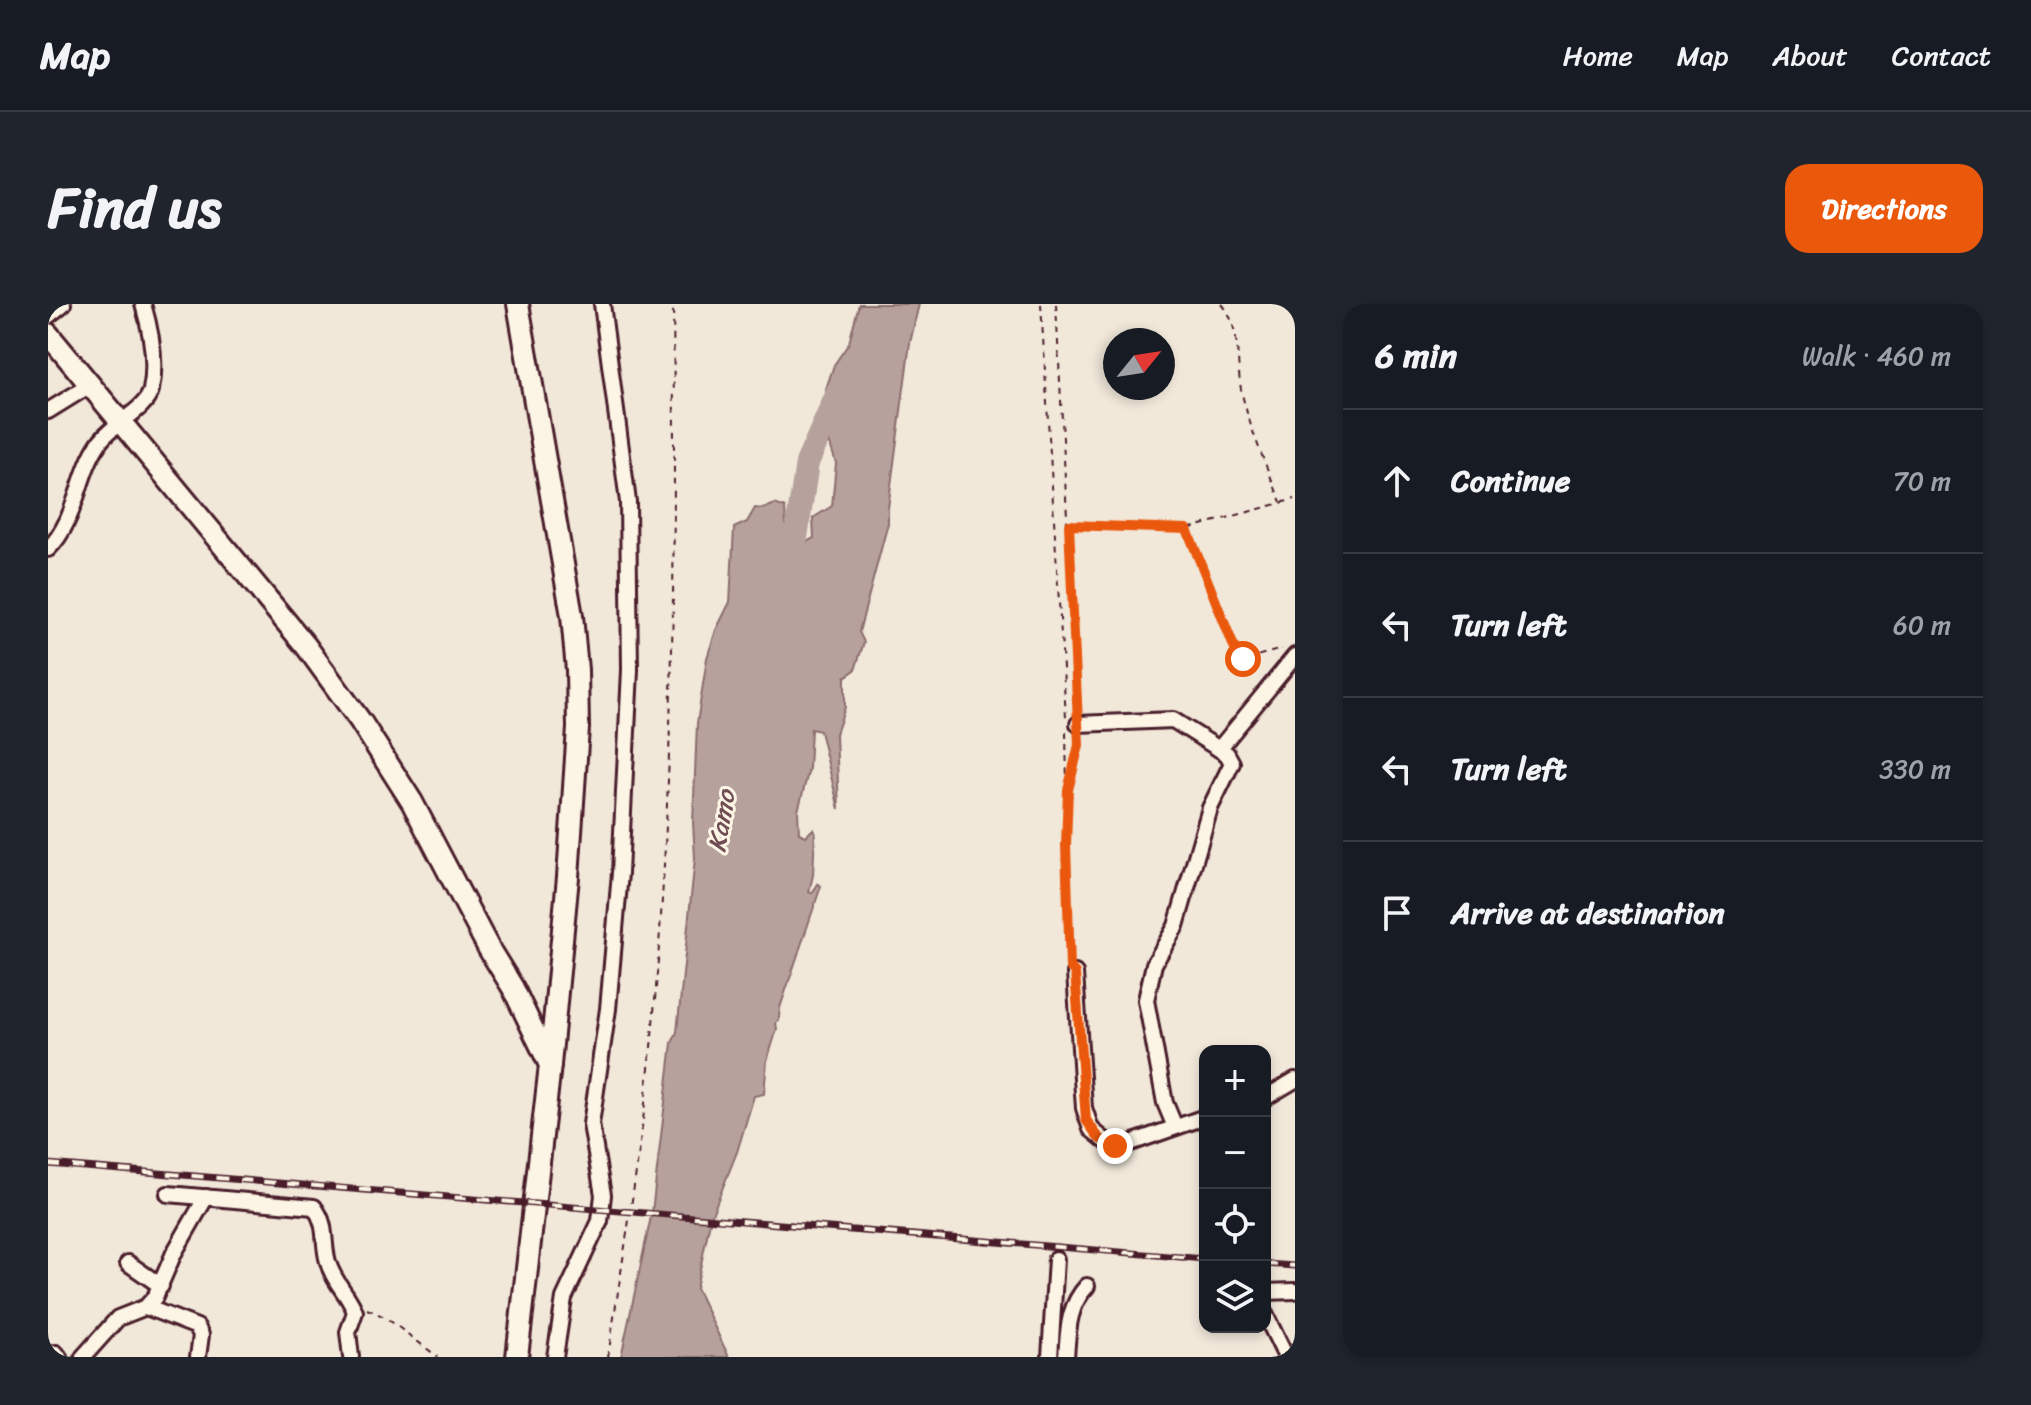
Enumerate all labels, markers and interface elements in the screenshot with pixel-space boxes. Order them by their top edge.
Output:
text: Map [40,22,110,89]
text: Home [1563,31,1633,80]
text: Map [1677,31,1728,80]
text: About [1772,31,1848,80]
text: Contact [1892,31,1991,80]
text: Find us [48,159,221,258]
button: Directions [1785,164,1983,253]
text: 6 min [1375,326,1457,386]
north arrow [1103,328,1175,400]
text: Walk · 460 m [1802,333,1951,379]
text: Continue [1451,454,1570,508]
text: 70 m [1893,458,1951,504]
icon: ahead [1375,459,1419,503]
text: Turn left [1451,598,1567,652]
text: 60 m [1893,602,1951,648]
icon: left [1375,603,1419,647]
route start [1225,641,1261,677]
text: Turn left [1451,742,1567,796]
text: 330 m [1879,746,1951,792]
icon: left [1375,747,1419,791]
water label: Kamo [693,785,749,855]
text: Arrive at destination [1451,886,1725,940]
icon: arrive [1375,891,1419,935]
map controls [1199,1045,1271,1333]
button: + [1199,1045,1271,1117]
button: − [1199,1117,1271,1189]
route end [1097,1128,1133,1164]
button: locate [1199,1189,1271,1261]
button: layers [1199,1261,1271,1333]

